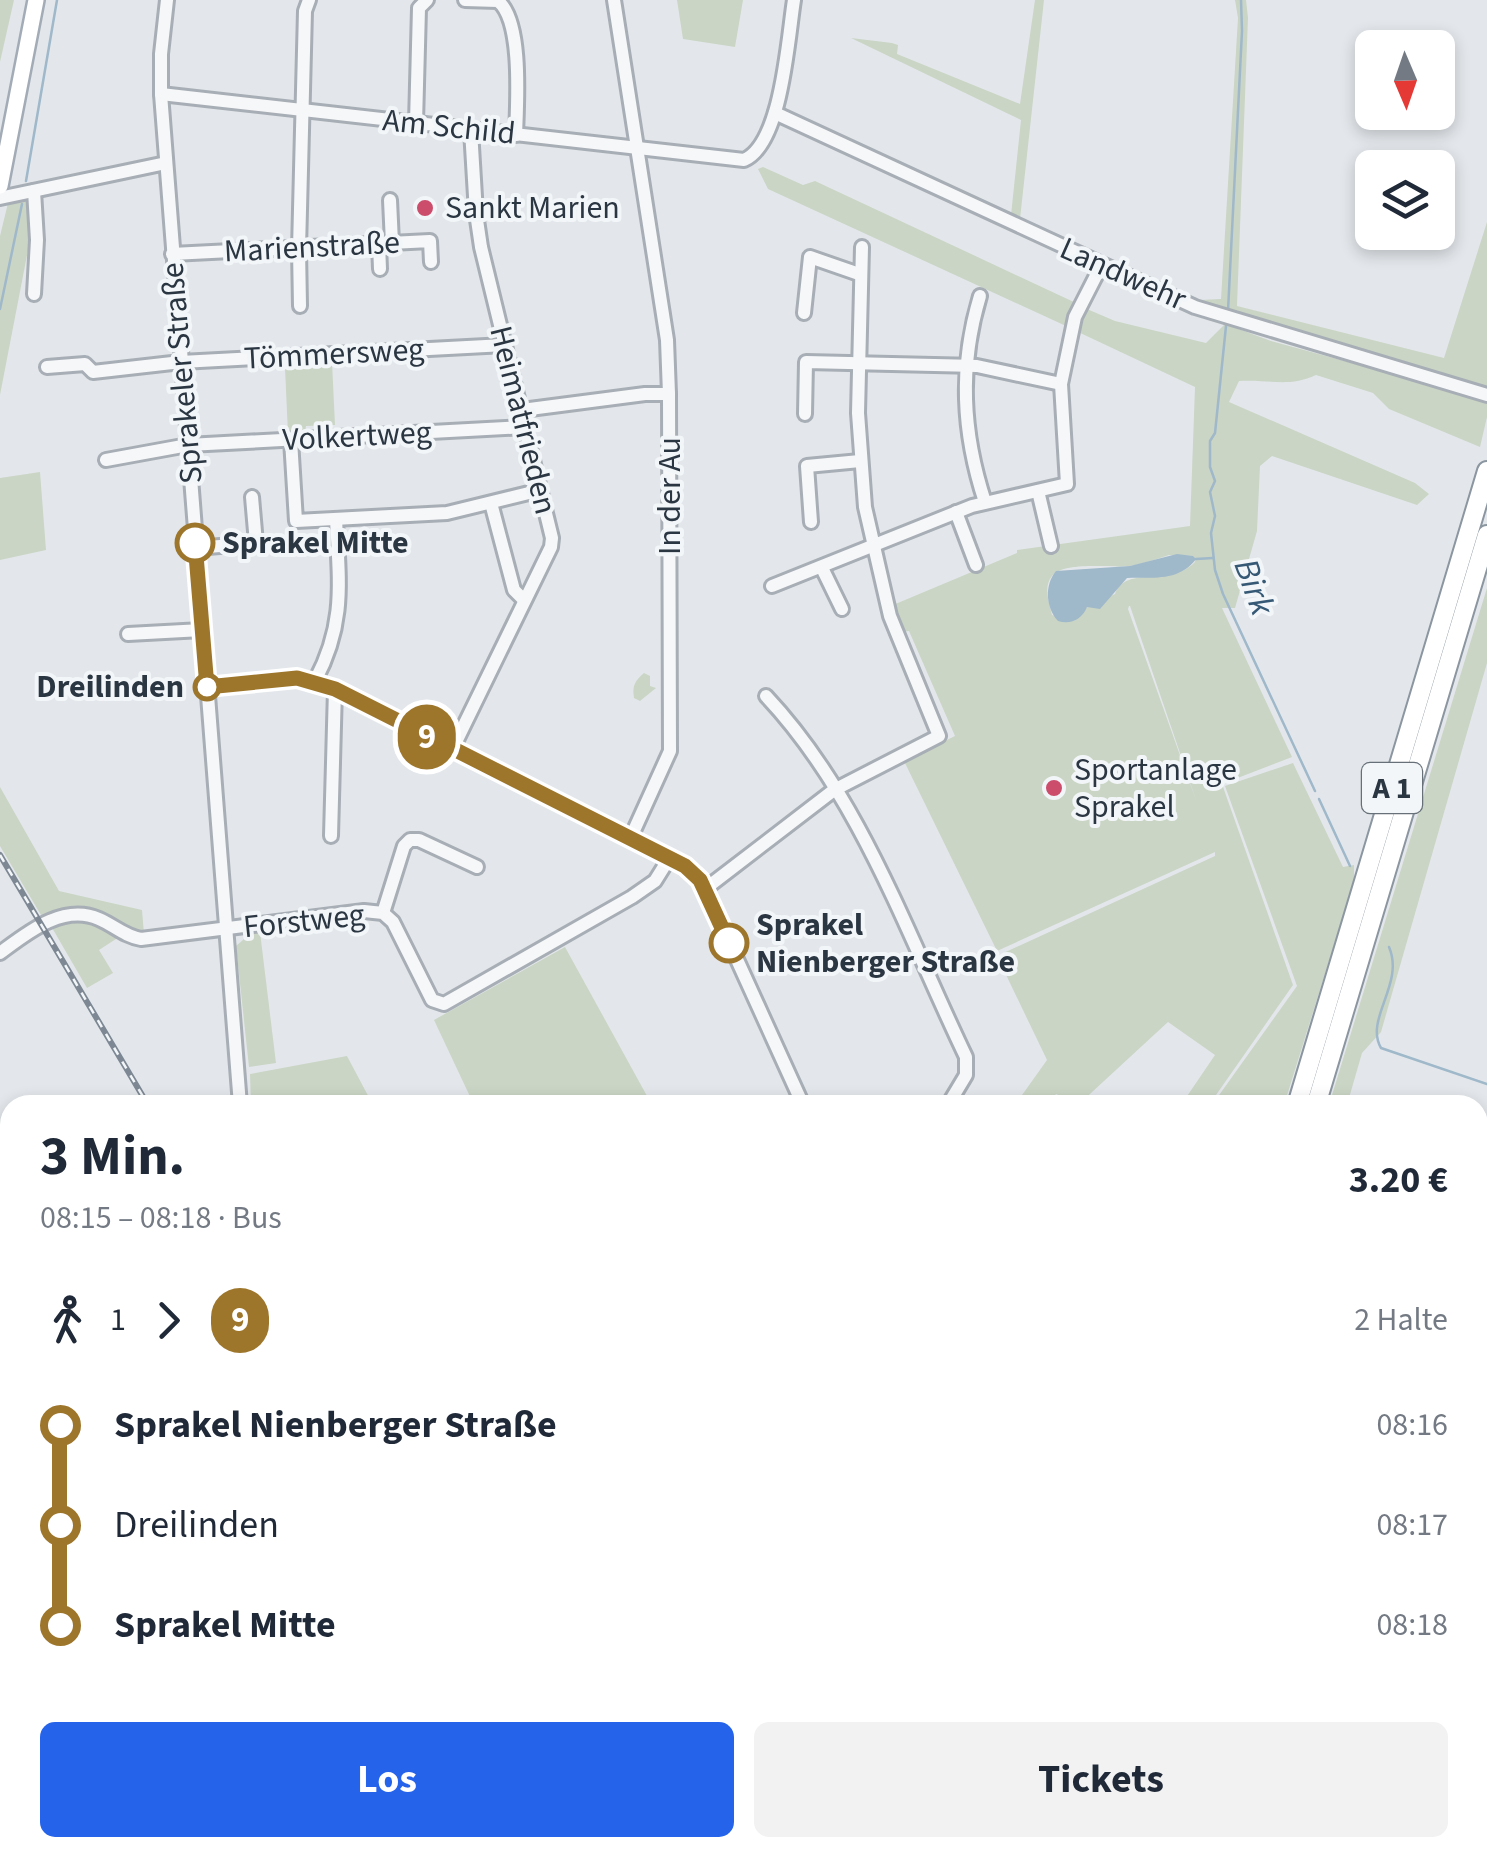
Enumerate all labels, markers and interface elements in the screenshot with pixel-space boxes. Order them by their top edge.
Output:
north arrow [1355,30,1455,130]
map controls [1355,30,1455,250]
street label: Am Schild [380,97,518,157]
button: layers [1355,150,1455,250]
place label: Sankt Marien [445,185,620,231]
marker: Sankt Marien [414,197,436,219]
street label: Marienstraße [223,219,401,275]
street label: Landwehr [1052,226,1194,323]
street label: Sprakeler Straße [149,260,215,486]
street label: Heimatfrieden [477,321,569,519]
street label: Tömmersweg [243,326,425,382]
street label: Volkertweg [281,409,433,463]
street label: In der Au [647,437,693,555]
place label: Sprakel Mitte [222,520,409,566]
marker: Sprakel Mitte [176,524,214,562]
water label: Birk [1221,552,1288,624]
place label: Dreilinden [36,664,184,710]
marker: Dreilinden [194,674,220,700]
line badge: 9 [394,704,460,770]
text: 9 [418,712,436,762]
place label: Sportanlage Sprakel [1074,747,1237,830]
road number: A 1 [1362,763,1422,813]
marker: Sportanlage Sprakel [1043,777,1065,799]
street label: Forstweg [241,892,367,950]
place label: Sprakel Nienberger Straße [756,902,1015,985]
marker: Sprakel Nienberger Straße [710,924,748,962]
text: 3 Min. [40,1118,185,1196]
text: 3.20 € [1349,1153,1448,1207]
text: 08:15 – 08:18 · Bus [40,1195,282,1241]
icon: walk [40,1293,95,1348]
icon: forward [141,1293,196,1348]
text: 9 [231,1295,249,1345]
text: 1 [110,1297,126,1343]
text: 2 Halte [1354,1297,1448,1343]
text: Sprakel Nienberger Straße [114,1398,557,1452]
text: 08:16 [1376,1402,1448,1448]
text: Dreilinden [114,1498,279,1552]
text: 08:17 [1376,1502,1448,1548]
text: Sprakel Mitte [114,1598,336,1652]
text: 08:18 [1376,1602,1448,1648]
button: Los [40,1722,734,1837]
button: Tickets [754,1722,1448,1837]

